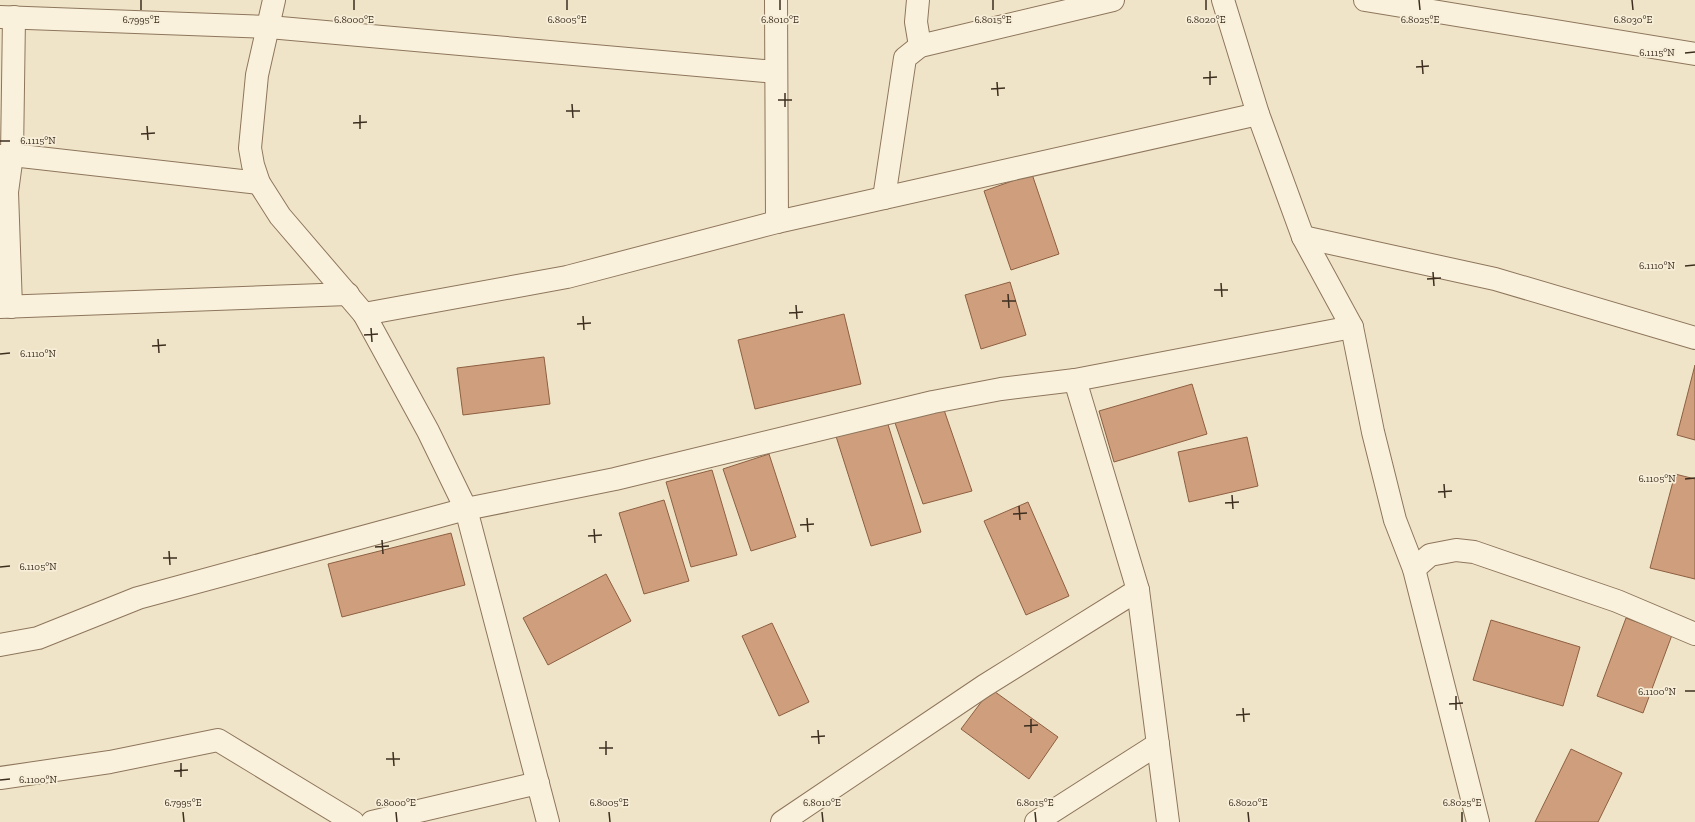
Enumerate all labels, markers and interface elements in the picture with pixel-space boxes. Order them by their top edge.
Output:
text: 6.7995°E [122,14,160,26]
text: 6.8000°E [334,14,374,26]
text: 6.8005°E [547,14,587,26]
text: 6.8010°E [761,14,799,26]
text: 6.8015°E [974,14,1012,26]
text: 6.8020°E [1186,14,1226,26]
text: 6.8025°E [1401,14,1439,26]
text: 6.8030°E [1614,14,1653,26]
text: 6.1115°N [1639,47,1675,59]
text: 6.1115°N [20,135,56,147]
text: 6.1110°N [1639,260,1676,272]
text: 6.1110°N [20,348,57,360]
text: 6.1105°N [1638,473,1676,485]
text: 6.1105°N [19,561,57,573]
text: 6.1100°N [1638,686,1677,698]
text: 6.1100°N [19,774,58,786]
text: 6.7995°E [164,797,202,809]
text: 6.8000°E [376,797,416,809]
text: 6.8005°E [589,797,629,809]
text: 6.8010°E [803,797,841,809]
text: 6.8015°E [1016,797,1054,809]
text: 6.8020°E [1228,797,1268,809]
text: 6.8025°E [1443,797,1481,809]

